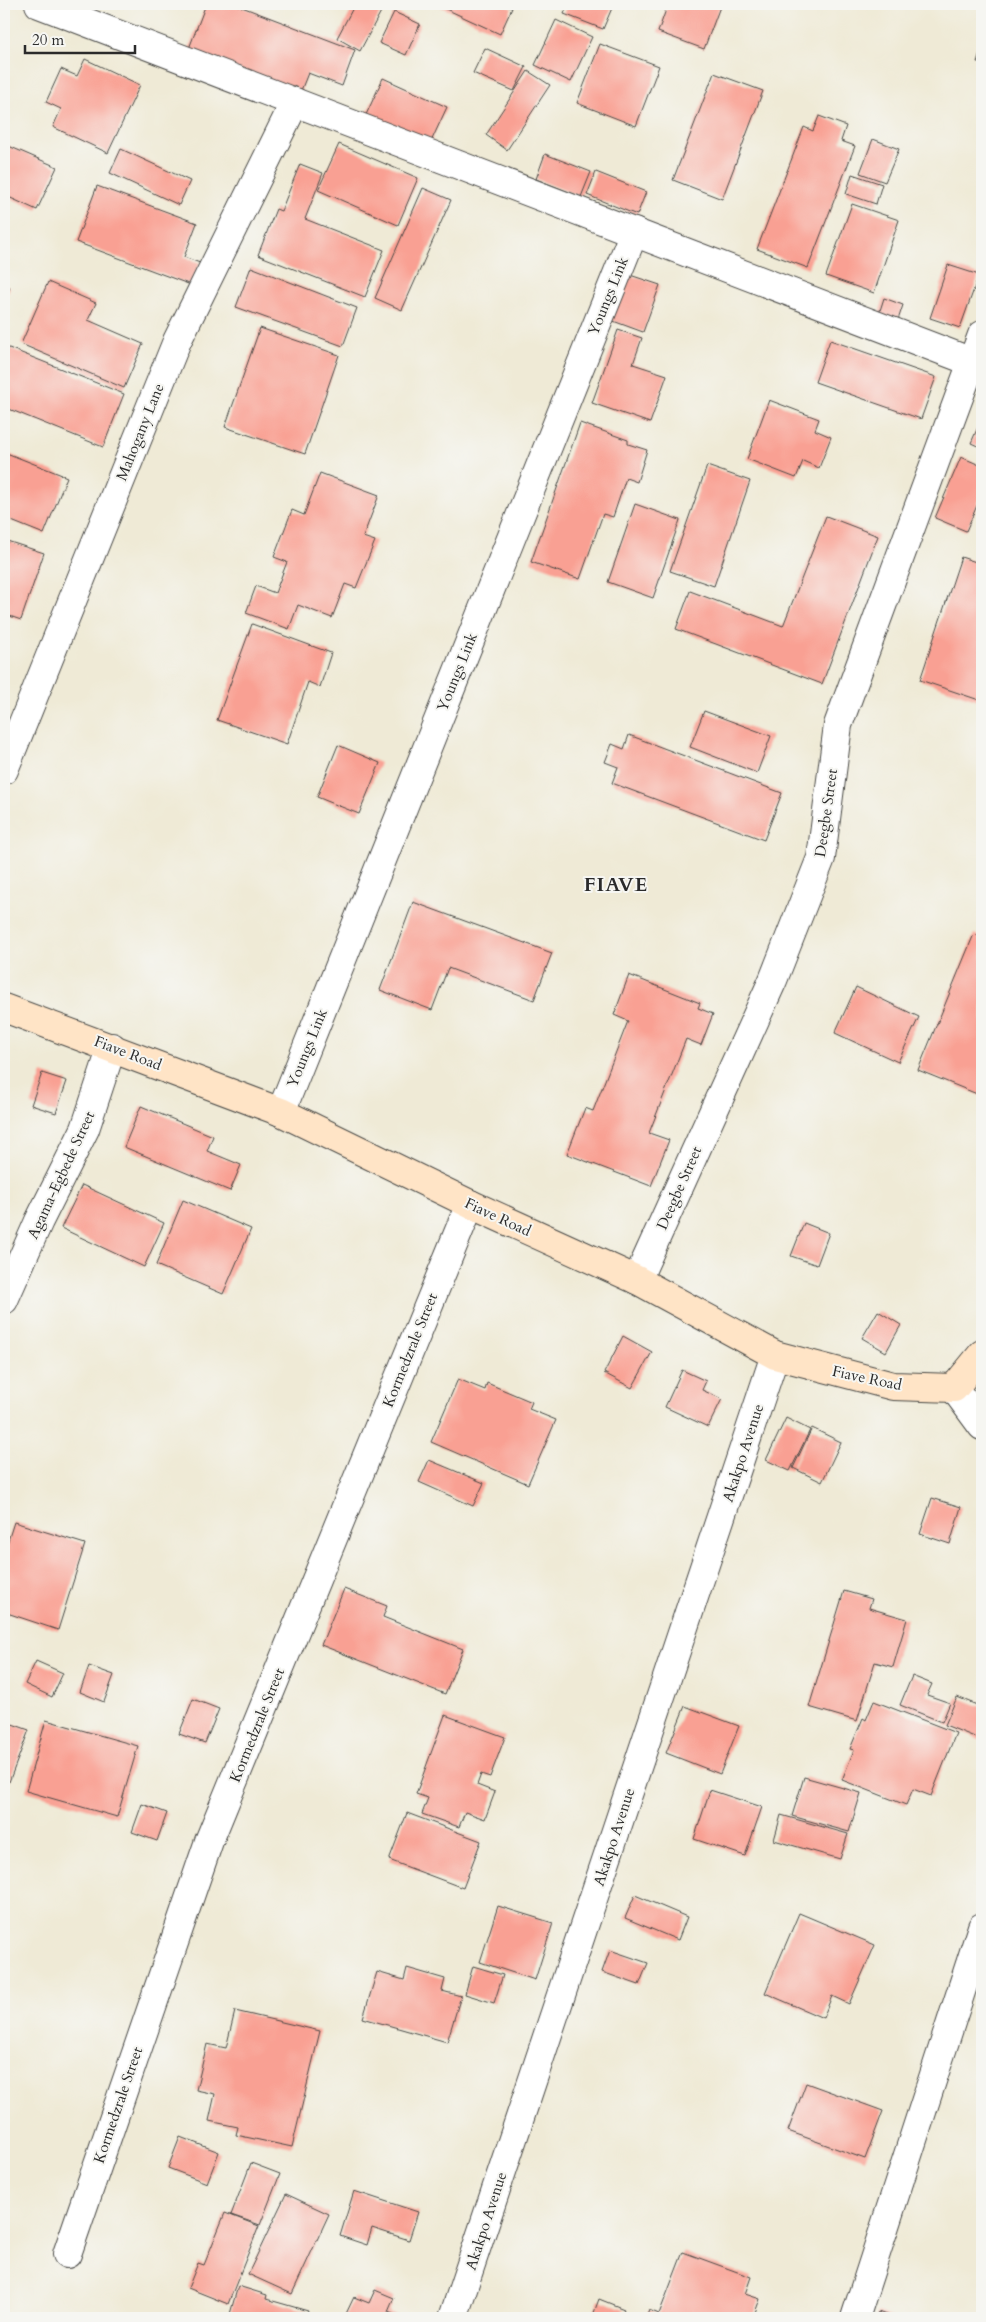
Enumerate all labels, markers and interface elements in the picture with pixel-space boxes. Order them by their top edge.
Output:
scale bar [25,22,135,54]
text: 20 m [32,30,64,50]
street label: Youngs Link [583,254,633,338]
street label: Mahogany Lane [111,380,169,484]
street label: Youngs Link [432,630,482,714]
street label: Deegbe Street [810,767,842,859]
district label: FIAVE [584,871,648,898]
street label: Youngs Link [282,1006,332,1090]
street label: Fiave Road [91,1031,165,1075]
street label: Agama-Egbede Street [23,1108,100,1242]
street label: Deegbe Street [652,1143,706,1233]
street label: Fiave Road [462,1193,534,1241]
street label: Kormedzrale Street [378,1290,442,1410]
street label: Fiave Road [830,1361,904,1395]
street label: Akakpo Avenue [718,1401,768,1505]
street label: Kormedzrale Street [225,1665,289,1785]
street label: Akakpo Avenue [589,1785,639,1889]
street label: Kormedzrale Street [89,2044,147,2166]
street label: Akakpo Avenue [461,2169,511,2273]

